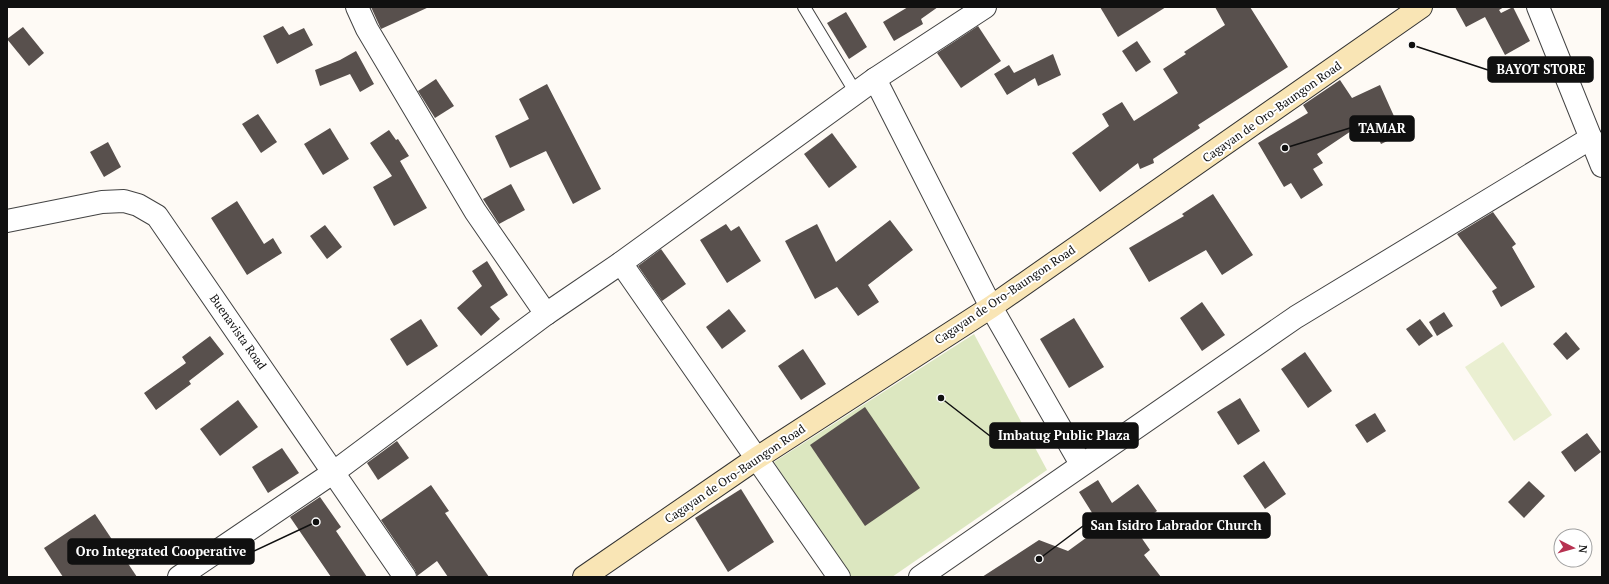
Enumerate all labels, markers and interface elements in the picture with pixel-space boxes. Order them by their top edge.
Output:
callout: BAYOT STORE [1488,57,1593,82]
street label: Cagayan de Oro-Baungon Road [1199,58,1344,165]
text: BAYOT STORE [1496,60,1586,78]
callout: TAMAR [1350,116,1414,141]
text: TAMAR [1358,119,1406,137]
street label: Cagayan de Oro-Baungon Road [932,242,1078,347]
street label: Buenavista Road [207,291,270,373]
street label: Cagayan de Oro-Baungon Road [662,421,808,526]
callout: Imbatug Public Plaza [990,423,1138,448]
text: Imbatug Public Plaza [998,426,1131,444]
callout: San Isidro Labrador Church [1083,513,1270,538]
text: San Isidro Labrador Church [1090,516,1262,534]
north arrow [1553,528,1593,568]
callout: Oro Integrated Cooperative [68,539,254,564]
text: Oro Integrated Cooperative [76,542,246,560]
text: N [1575,544,1590,555]

